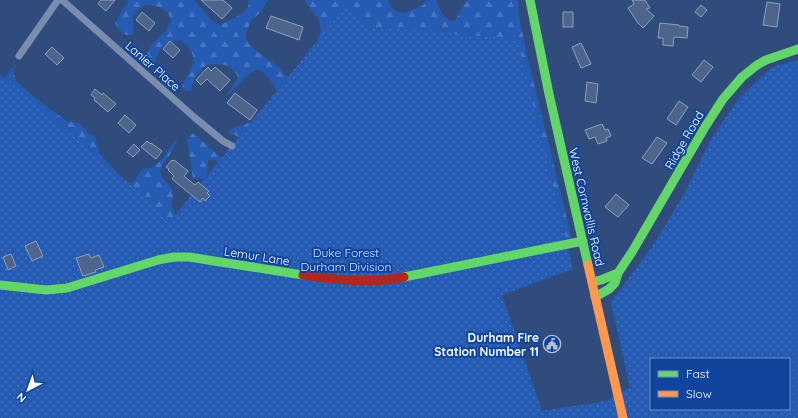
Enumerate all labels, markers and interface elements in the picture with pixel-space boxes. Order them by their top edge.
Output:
street label: Lanier Place [122,38,184,94]
street label: Ridge Road [661,108,707,172]
street label: West Cornwallis Road [566,146,608,268]
street label: Lemur Lane [223,243,291,269]
park label: Duke Forest Durham Division [301,245,391,274]
place label: Durham Fire Station Number 11 [434,330,539,359]
public building icon: Durham Fire Station Number 11 [542,334,562,354]
legend [650,358,790,410]
text: Fast [686,366,710,381]
north arrow [8,370,48,410]
text: Slow [686,386,712,401]
text: N [14,390,29,405]

